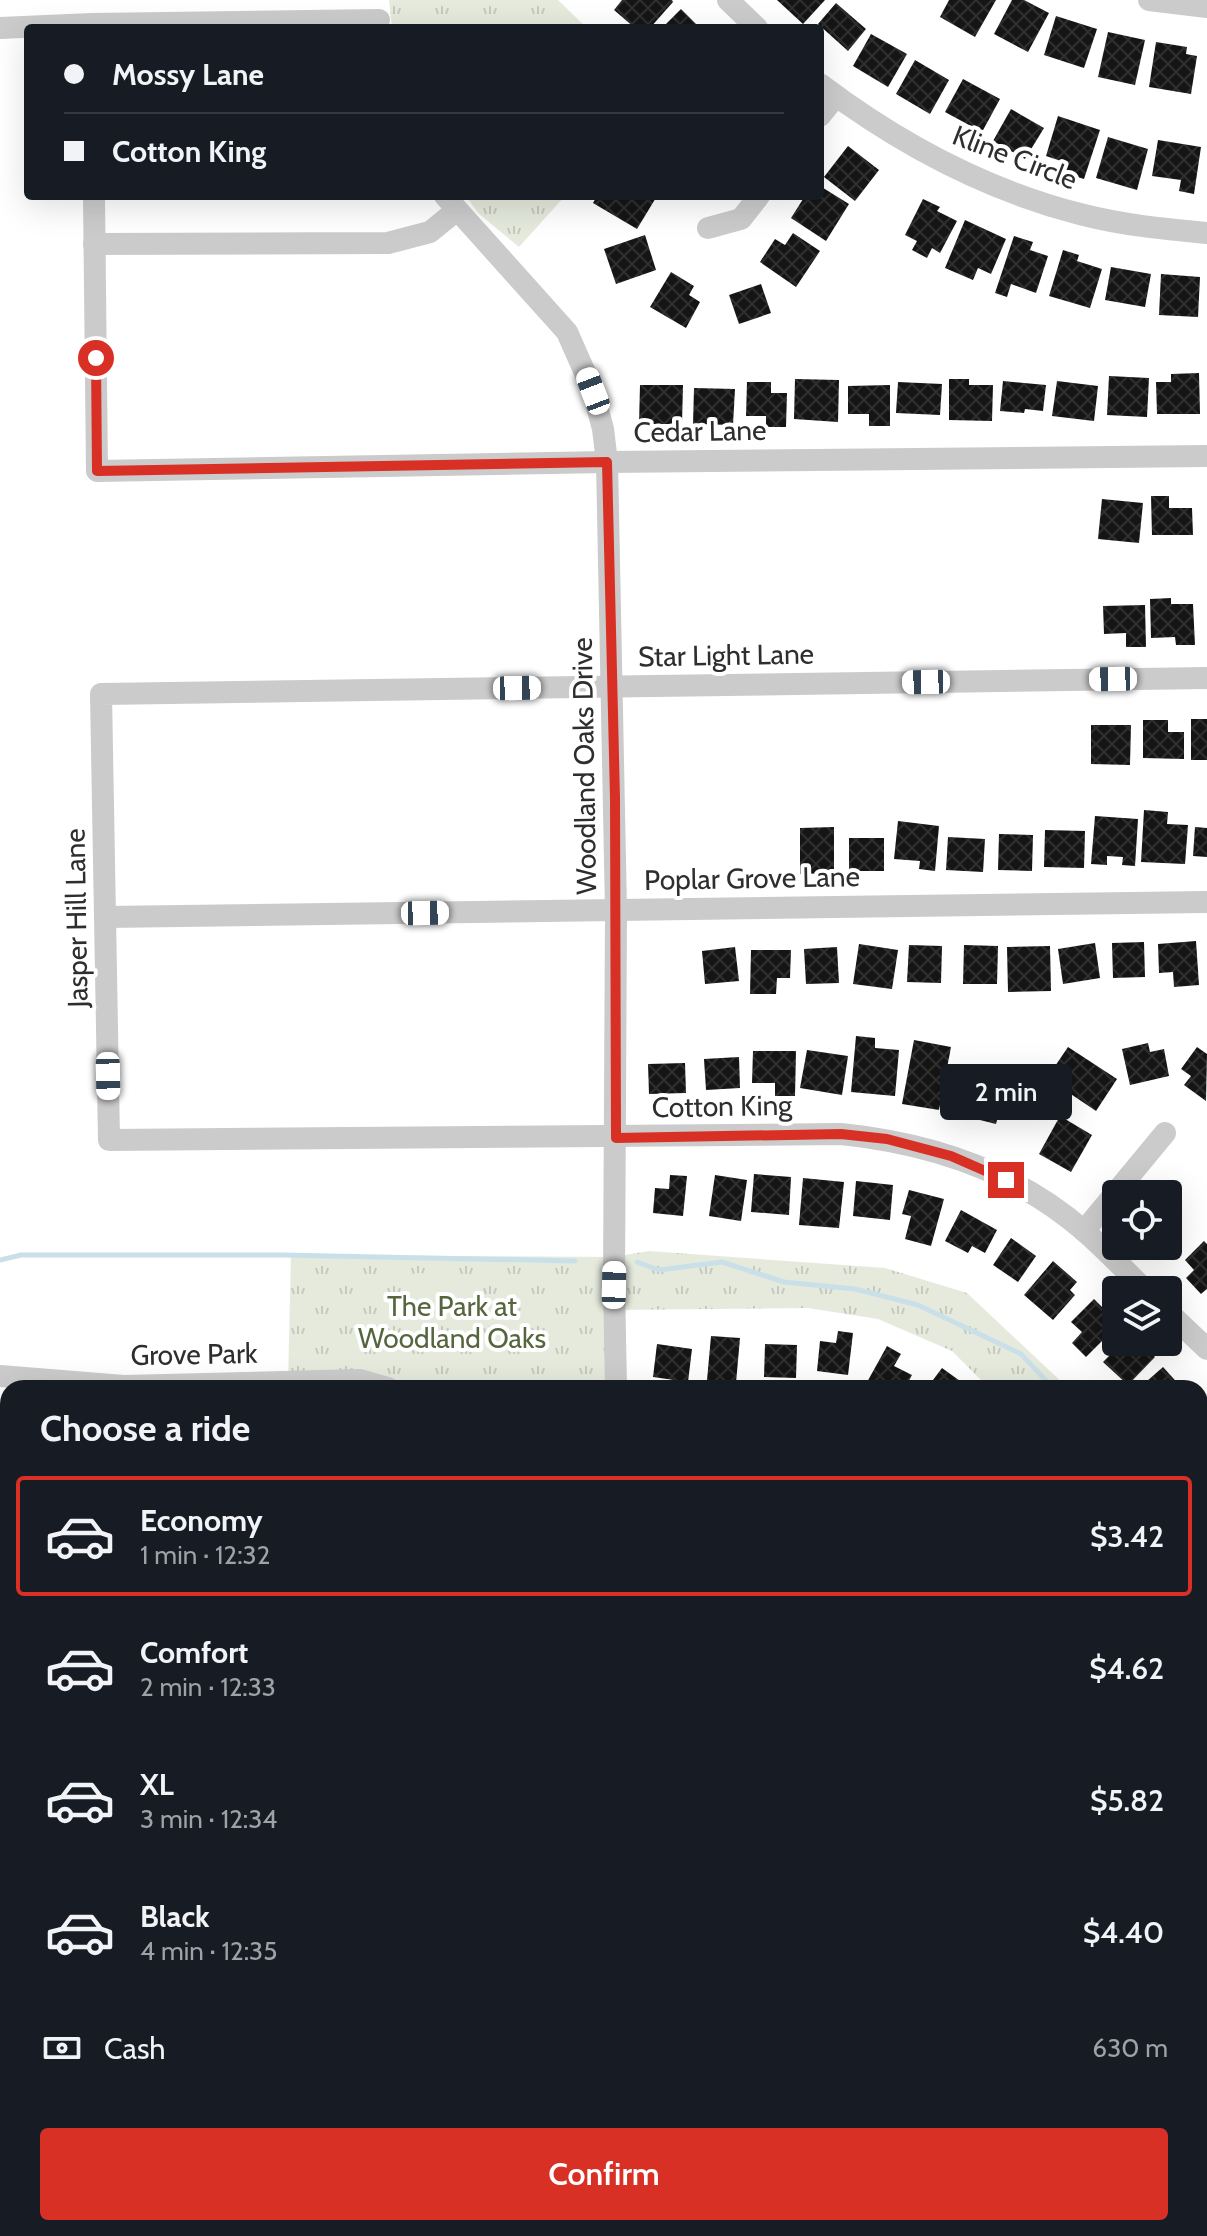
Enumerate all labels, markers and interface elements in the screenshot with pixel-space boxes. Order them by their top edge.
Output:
text: Mossy Lane [112,56,264,93]
street label: Kline Circle [948,118,1082,196]
text: Cotton King [112,133,266,170]
route start [78,340,114,376]
car [573,364,613,418]
street label: Cedar Lane [633,413,767,449]
street label: Star Light Lane [638,636,814,674]
street label: Woodland Oaks Drive [565,637,603,895]
car [1089,667,1137,691]
car [902,670,950,694]
car [493,676,541,700]
street label: Jasper Hill Lane [57,828,95,1009]
street label: Poplar Grove Lane [644,859,860,897]
car [401,901,449,925]
car [96,1052,120,1100]
callout: 2 min [940,1064,1072,1120]
text: 2 min [975,1076,1037,1108]
street label: Cotton King [652,1088,793,1124]
route end [988,1162,1024,1198]
map controls [1102,1180,1182,1356]
button: locate [1102,1180,1182,1260]
car [602,1261,626,1309]
button: layers [1102,1276,1182,1356]
park label: The Park at Woodland Oaks [358,1289,546,1355]
street label: Grove Park [130,1336,258,1372]
text: Choose a ride [40,1406,250,1450]
icon: car [44,1500,116,1572]
text: Economy [140,1502,263,1539]
text: $3.42 [1090,1518,1164,1555]
text: 1 min · 12:32 [140,1539,270,1571]
icon: car [44,1632,116,1704]
text: Comfort [140,1634,248,1671]
text: $4.62 [1089,1650,1164,1687]
text: 2 min · 12:33 [140,1671,276,1703]
icon: car [44,1764,116,1836]
text: XL [140,1766,174,1803]
text: $5.82 [1090,1782,1164,1819]
text: 3 min · 12:34 [140,1803,277,1835]
icon: car [44,1896,116,1968]
text: Black [140,1898,210,1935]
text: $4.40 [1083,1914,1164,1951]
text: 4 min · 12:35 [140,1935,277,1967]
icon: cash [40,2026,84,2070]
text: Cash [104,2030,166,2067]
text: 630 m [1092,2032,1168,2064]
button: Confirm [40,2128,1168,2220]

